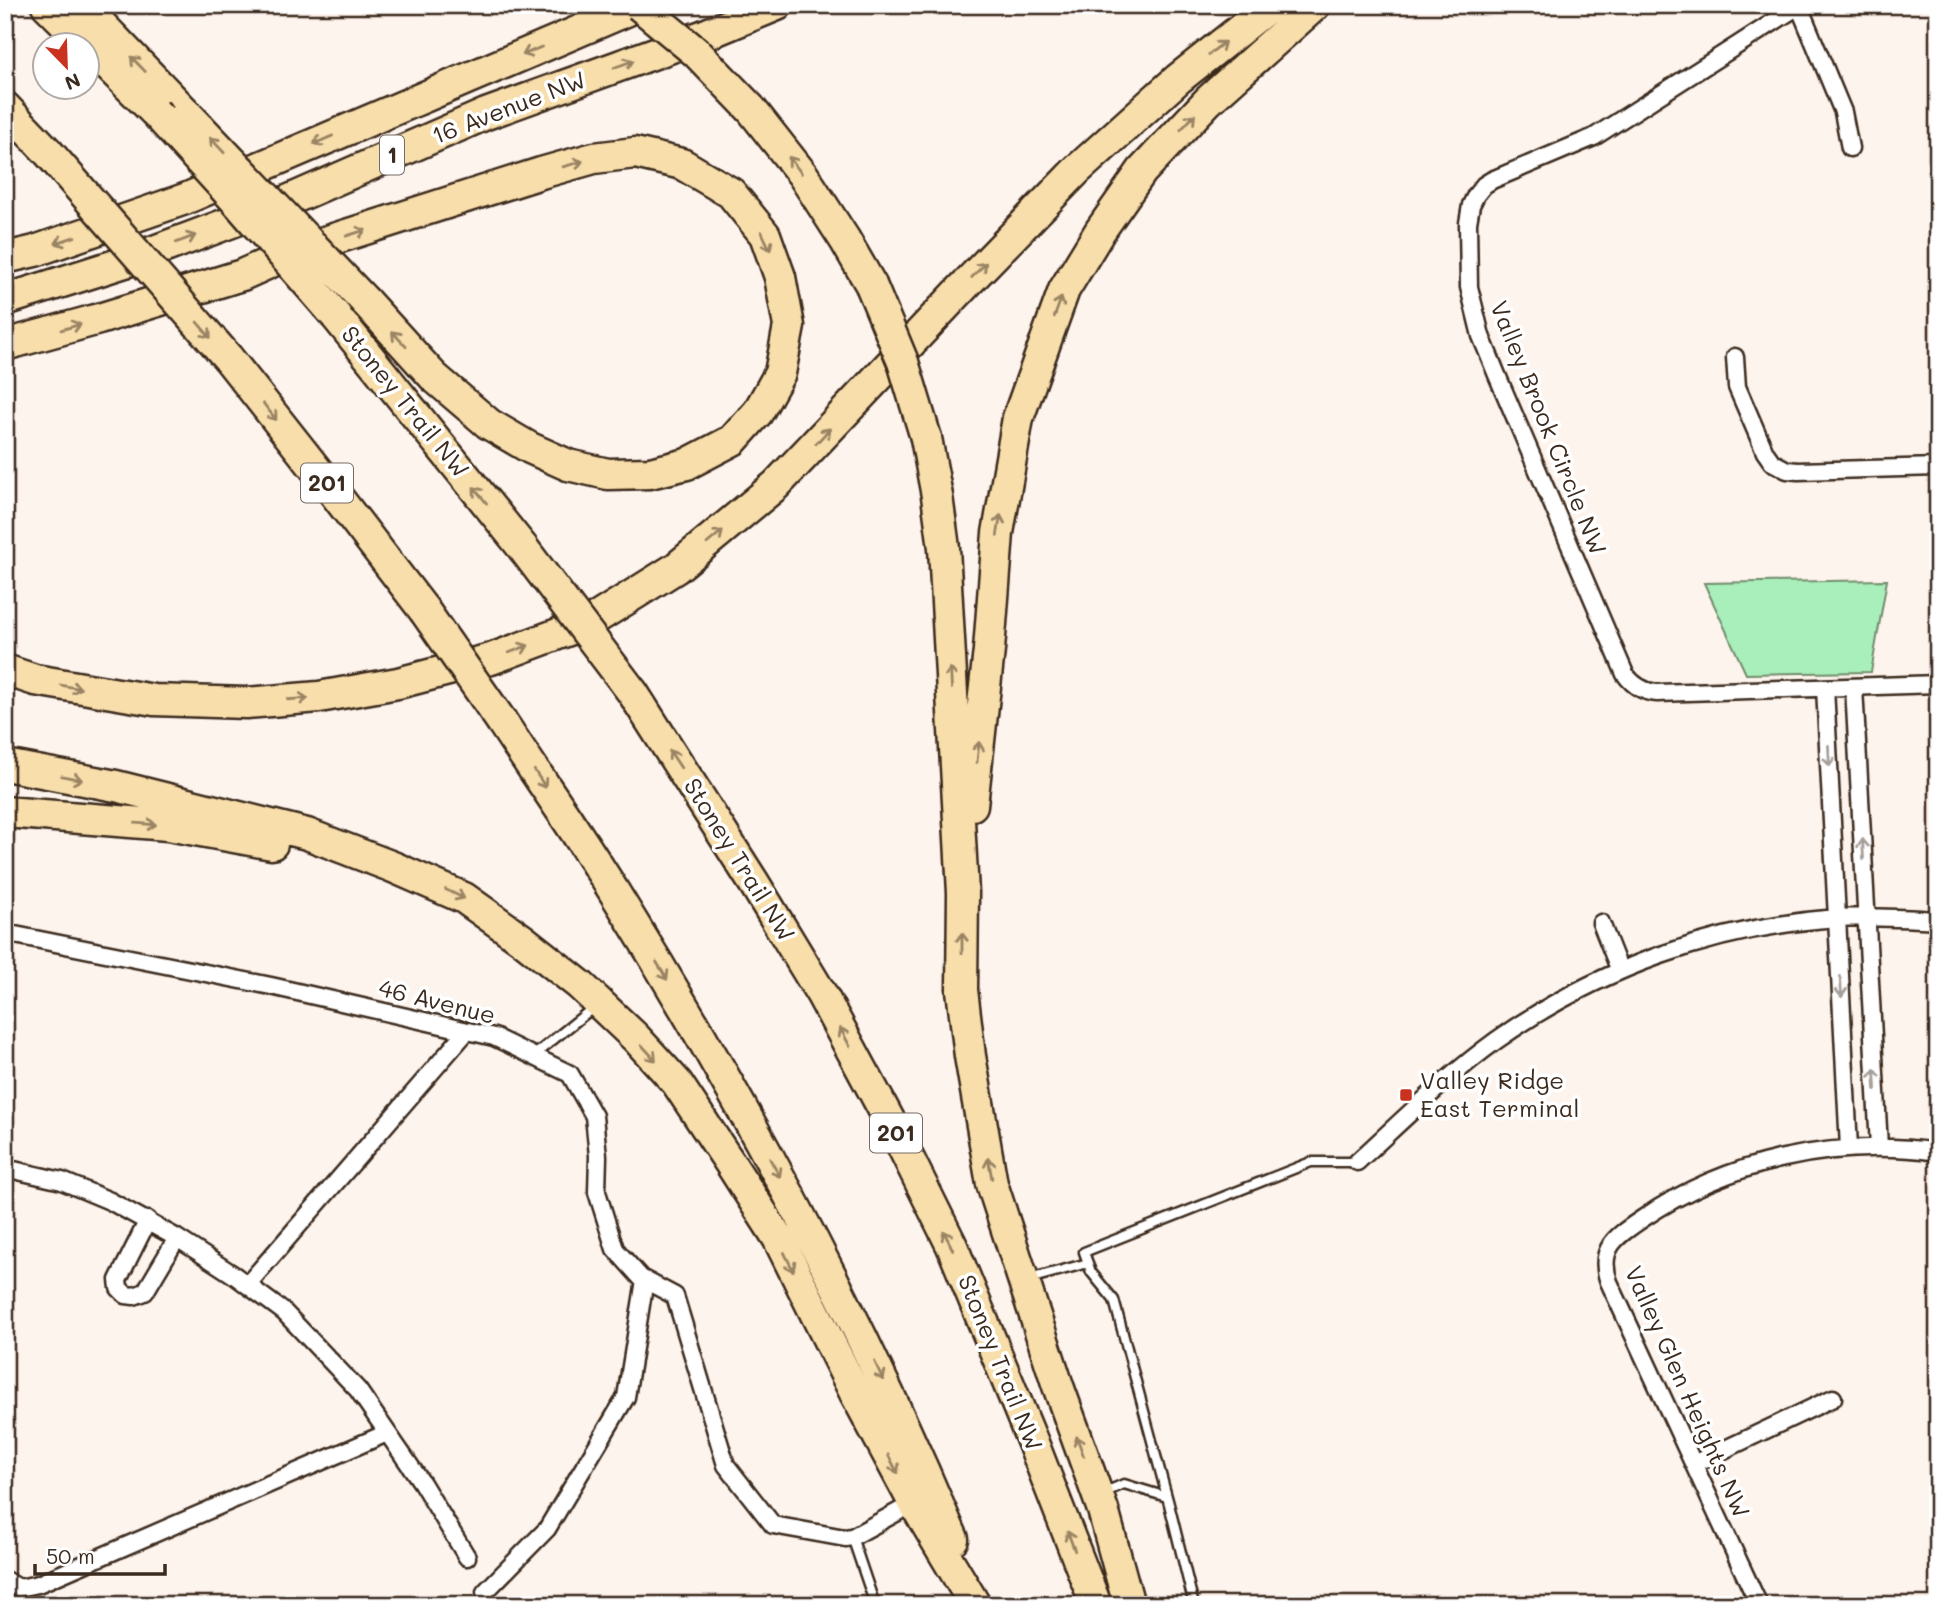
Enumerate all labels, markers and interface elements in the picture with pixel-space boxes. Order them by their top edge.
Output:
north arrow [32,32,102,102]
one-way arrow [1207,41,1226,56]
one-way arrow [522,45,544,58]
one-way arrow [130,55,147,72]
one-way arrow [613,57,635,69]
street label: 16 Avenue NW [427,63,590,150]
text: N [61,68,84,96]
one-way arrow [1180,114,1197,131]
one-way arrow [313,135,334,148]
road number: 1 [380,136,404,174]
one-way arrow [208,137,225,154]
one-way arrow [562,156,584,169]
one-way arrow [788,156,803,175]
one-way arrow [345,225,367,238]
one-way arrow [760,230,773,251]
one-way arrow [174,232,196,245]
one-way arrow [55,235,77,247]
one-way arrow [971,262,988,279]
one-way arrow [1053,296,1066,318]
street label: Valley Brook Circle NW [1484,296,1615,559]
street label: Stoney Trail NW [335,319,477,483]
one-way arrow [59,320,82,333]
one-way arrow [196,321,212,339]
one-way arrow [391,330,407,348]
one-way arrow [263,402,278,421]
one-way arrow [815,428,832,445]
road number: 201 [301,463,353,503]
one-way arrow [472,487,488,505]
one-way arrow [993,514,1006,537]
one-way arrow [705,529,723,544]
one-way arrow [507,641,529,654]
one-way arrow [945,666,958,689]
one-way arrow [59,680,82,694]
one-way arrow [286,692,308,705]
one-way arrow [972,741,985,764]
one-way arrow [1823,744,1836,767]
one-way arrow [668,750,682,770]
one-way arrow [533,769,547,789]
one-way arrow [60,771,83,785]
street label: Stoney Trail NW [678,772,803,947]
one-way arrow [135,818,157,831]
one-way arrow [1856,839,1869,861]
one-way arrow [444,888,466,901]
one-way arrow [955,931,969,954]
one-way arrow [655,961,669,981]
street label: 46 Avenue [376,971,499,1030]
one-way arrow [1835,975,1848,998]
one-way arrow [837,1028,851,1048]
one-way arrow [641,1044,658,1061]
place label: Valley Ridge East Terminal [1420,1064,1580,1123]
one-way arrow [1869,1068,1882,1091]
marker: Valley Ridge East Terminal [1398,1087,1414,1103]
road number: 201 [870,1114,922,1152]
one-way arrow [983,1157,996,1180]
one-way arrow [768,1158,782,1178]
one-way arrow [941,1230,955,1251]
one-way arrow [783,1251,797,1272]
street label: Valley Glen Heights NW [1619,1261,1758,1522]
street label: Stoney Trail NW [952,1270,1051,1455]
one-way arrow [873,1360,886,1381]
one-way arrow [1073,1436,1085,1458]
one-way arrow [886,1454,900,1474]
one-way arrow [1064,1531,1076,1553]
scale bar [35,1533,164,1577]
text: 50 m [46,1542,95,1569]

